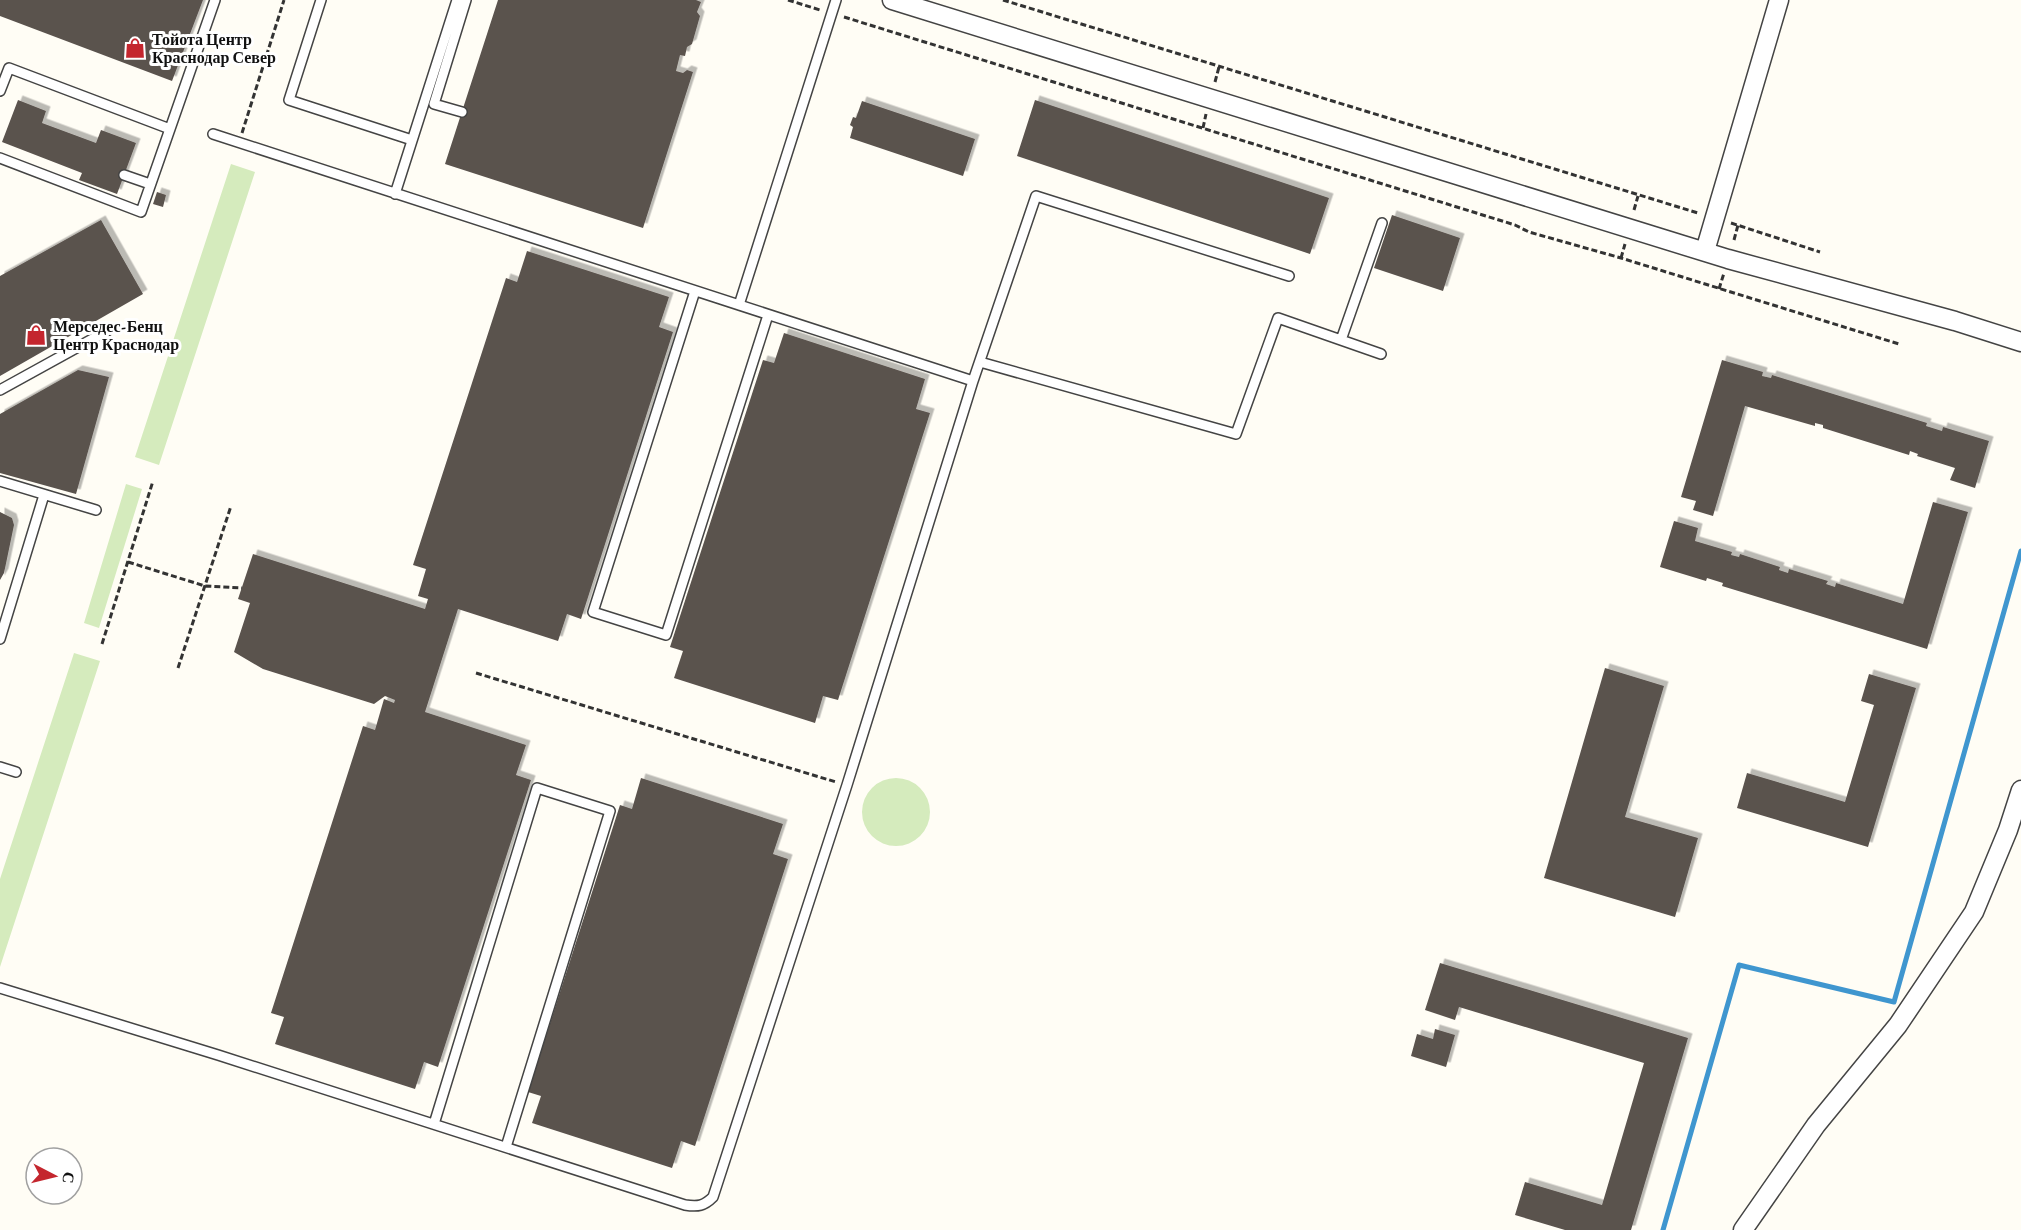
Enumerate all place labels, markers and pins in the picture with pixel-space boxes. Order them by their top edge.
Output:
place label: Тойота Центр Краснодар Север [152,31,276,67]
shop icon: Тойота Центр Краснодар Север [123,36,147,60]
place label: Мерседес-Бенц Центр Краснодар [53,318,179,354]
shop icon: Мерседес-Бенц Центр Краснодар [24,323,48,347]

